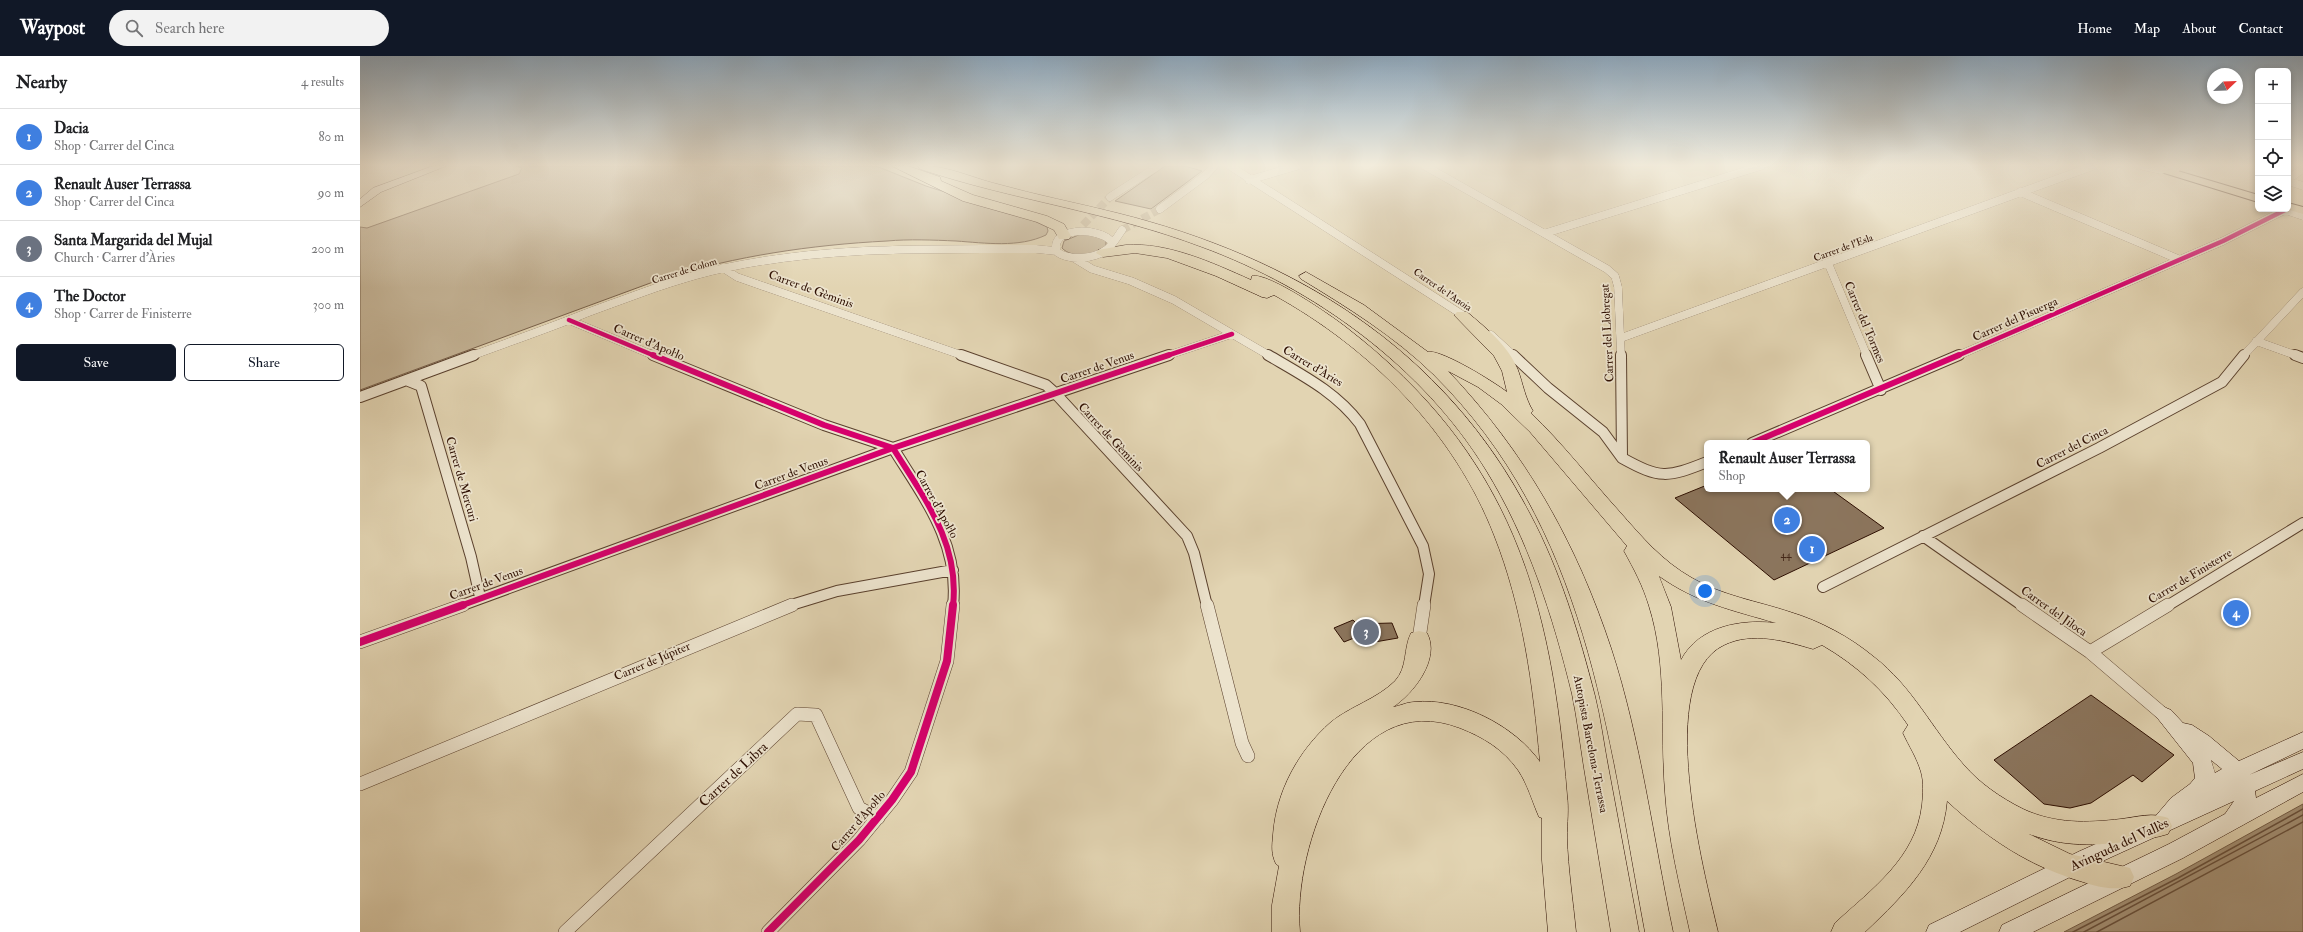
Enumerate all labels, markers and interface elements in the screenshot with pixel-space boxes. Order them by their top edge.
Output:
search box [109,10,389,46]
text: Waypost [20,16,85,40]
icon: search [123,17,145,39]
text: Search here [155,19,224,38]
text: Home [2077,20,2112,37]
text: Map [2134,20,2160,37]
text: About [2182,20,2216,37]
text: Contact [2238,20,2283,37]
north arrow [2207,68,2243,104]
map controls [2255,68,2291,212]
button: + [2255,68,2291,104]
text: Nearby [16,72,67,93]
text: 4 results [301,74,344,90]
button: − [2255,104,2291,140]
text: Dacia [54,119,89,138]
text: 1 [27,129,31,145]
text: 80 m [318,129,344,145]
text: Shop · Carrer del Cinca [54,138,174,154]
button: locate [2255,140,2291,176]
text: Renault Auser Terrassa [54,175,191,194]
button: layers [2255,176,2291,212]
text: 2 [26,185,32,201]
text: 90 m [318,185,344,201]
text: Shop · Carrer del Cinca [54,194,174,210]
text: Santa Margarida del Mujal [54,231,212,250]
street label: Carrer de l'Esla [1812,231,1876,264]
text: 3 [27,241,32,257]
text: 200 m [311,241,344,257]
text: Church · Carrer d'Àries [54,250,175,266]
street label: Carrer de Colom [650,255,718,287]
street label: Carrer de l'Anoia [1411,266,1475,314]
street label: Carrer de Gèminis [766,267,855,312]
street label: Carrer del Tormes [1841,279,1888,365]
street label: Carrer del Llobregat [1597,283,1618,383]
text: The Doctor [54,287,126,306]
street label: Carrer del Pisuerga [1970,293,2061,345]
text: 4 [25,297,33,313]
text: 300 m [313,297,344,313]
text: Shop · Carrer de Finisterre [54,306,192,322]
street label: Carrer d'Apol·lo [611,321,687,364]
street label: Carrer d'Àries [1280,343,1346,390]
button: Save [16,344,176,381]
button: Share [184,344,344,381]
street label: Carrer de Venus [1058,348,1136,387]
street label: Carrer de Gèminis [1075,400,1147,475]
street label: Carrer del Cinca [2034,422,2112,472]
street label: Carrer de Mercuri [442,435,481,523]
popup [1704,440,1870,492]
text: Renault Auser Terrassa [1718,449,1856,468]
street label: Carrer de Venus [752,453,830,494]
street label: Carrer d'Apol·lo [912,468,962,541]
text: Shop [1718,468,1745,484]
pin: 2 [1774,505,1800,535]
pin: 1 [1799,534,1825,564]
street label: Carrer de Finisterre [2146,546,2235,607]
house number: 44 [1781,549,1792,561]
street label: Carrer de Venus [447,563,525,604]
your location [1695,581,1715,601]
street label: Carrer del Jiloca [2018,583,2091,640]
pin: 4 [2223,598,2249,628]
pin: 3 [1353,617,1379,647]
street label: Carrer de Júpiter [612,638,693,684]
street label: Autopista Barcelona-Terrassa [1570,673,1611,815]
street label: Carrer de Libra [695,738,771,810]
street label: Carrer d'Apol·lo [828,788,889,855]
street label: Avinguda del Vallès [2066,814,2171,875]

